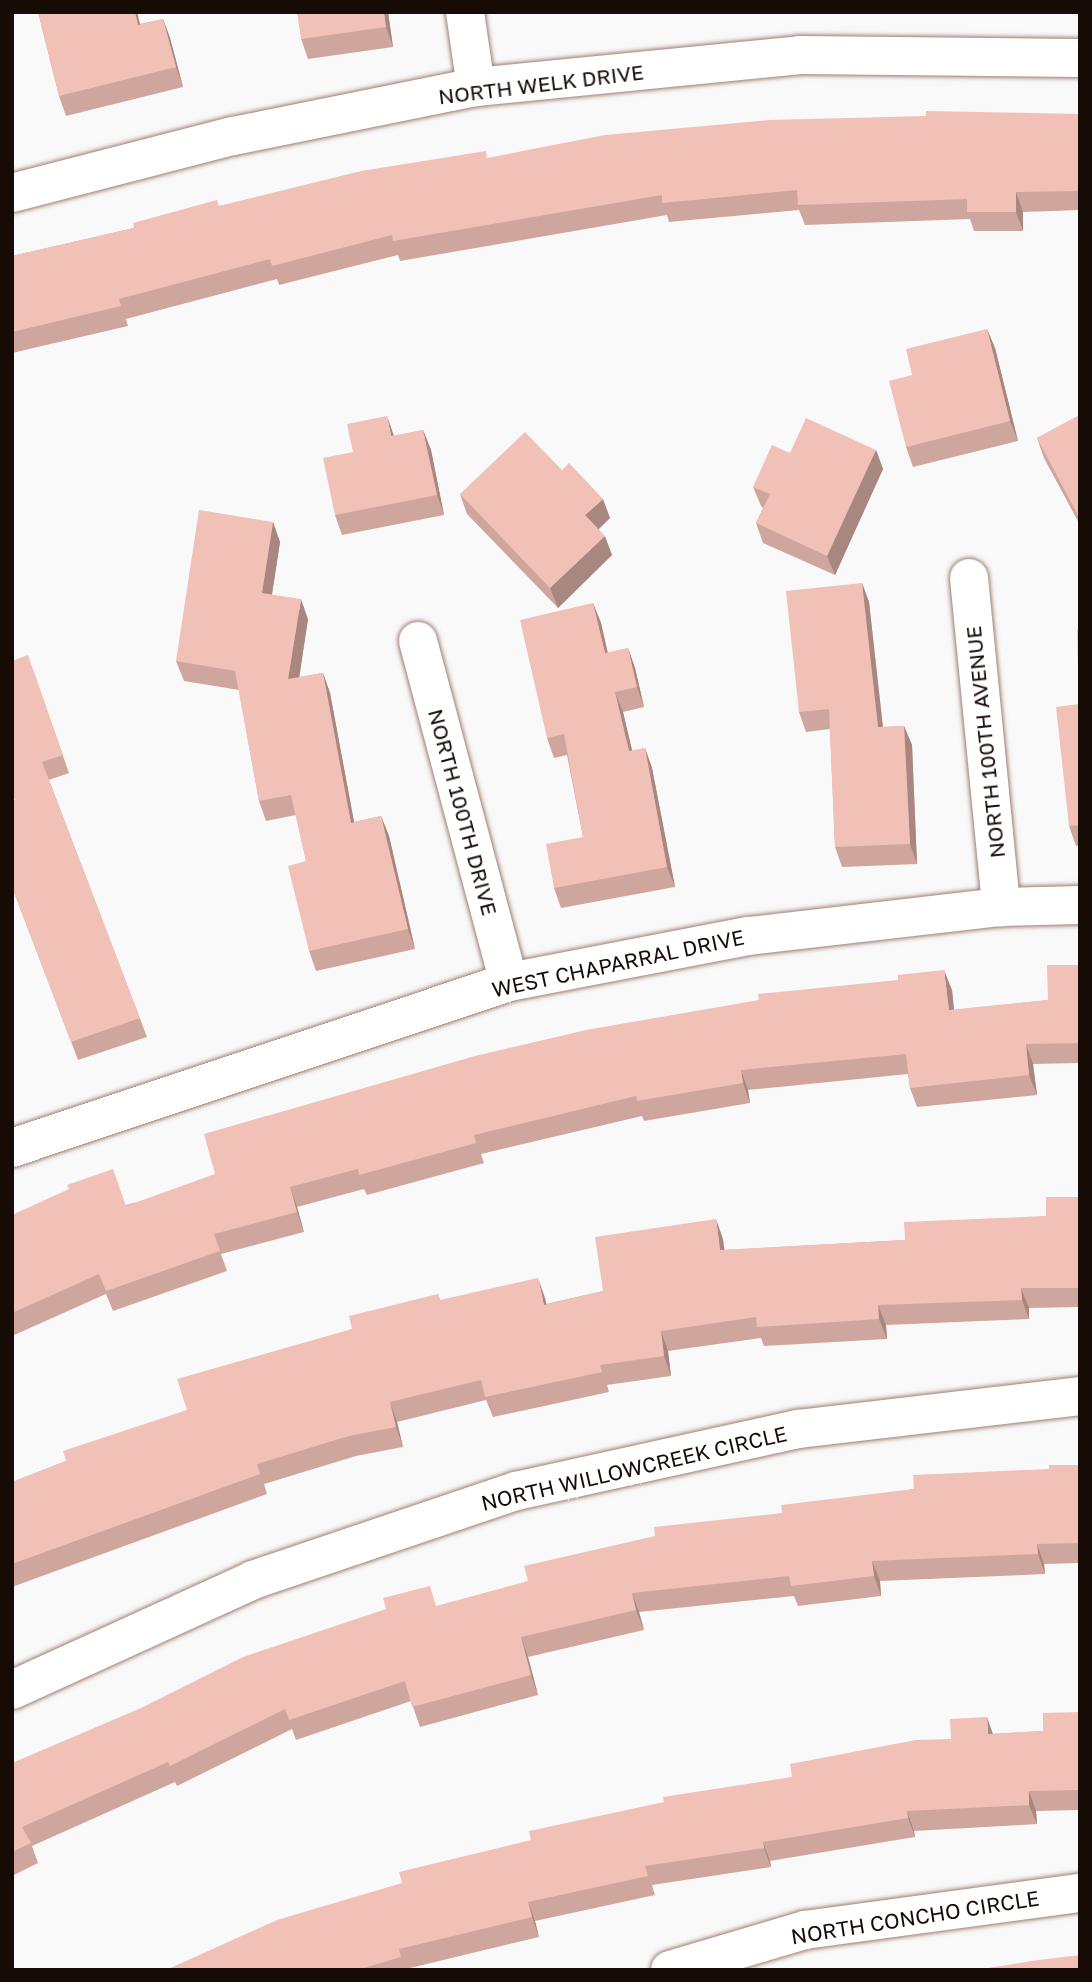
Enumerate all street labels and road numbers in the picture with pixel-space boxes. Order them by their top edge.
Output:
street label: NORTH WELK DRIVE [437,59,645,109]
street label: NORTH 100TH AVENUE [960,625,1010,859]
street label: NORTH 100TH DRIVE [423,706,503,918]
street label: WEST CHAPARRAL DRIVE [490,924,746,1002]
street label: NORTH WILLOWCREEK CIRCLE [479,1421,789,1515]
street label: NORTH CONCHO CIRCLE [789,1885,1041,1949]

